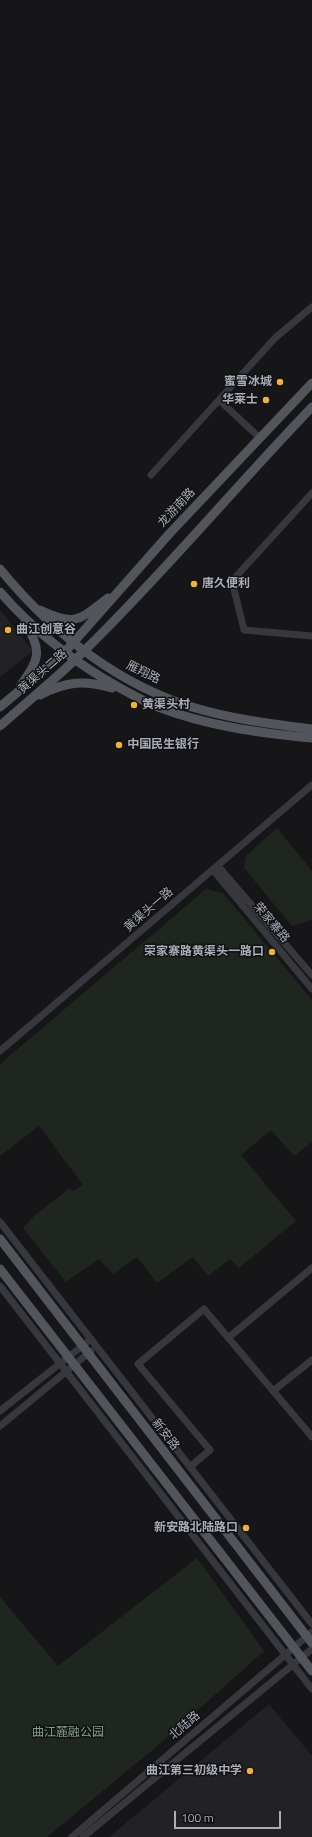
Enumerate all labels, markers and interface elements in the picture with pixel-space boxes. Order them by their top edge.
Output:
place label: 蜜雪冰城 [224,375,272,389]
marker: 蜜雪冰城 [275,377,285,387]
place label: 华莱士 [222,393,258,407]
marker: 华莱士 [261,395,271,405]
street label: 龙游南路 [155,486,199,530]
place label: 唐久便利 [202,577,250,591]
marker: 唐久便利 [189,579,199,589]
place label: 曲江创意谷 [16,623,76,637]
marker: 曲江创意谷 [3,625,13,635]
street label: 黄渠头二路 [16,647,70,697]
street label: 雁翔路 [124,659,162,687]
place label: 黄渠头村 [142,698,190,712]
marker: 黄渠头村 [129,700,139,710]
place label: 中国民生银行 [127,738,199,752]
marker: 中国民生银行 [114,740,124,750]
street label: 黄渠头一路 [122,885,176,935]
street label: 荣家寨路 [250,900,292,946]
place label: 荣家寨路黄渠头一路口 [144,945,264,959]
marker: 荣家寨路黄渠头一路口 [267,947,277,957]
street label: 新安路 [148,1416,182,1454]
place label: 新安路北陆路口 [154,1521,238,1535]
marker: 新安路北陆路口 [241,1523,251,1533]
street label: 北陆路 [167,1709,203,1743]
park label: 曲江麓融公园 [32,1726,104,1740]
place label: 曲江第三初级中学 [146,1764,242,1778]
marker: 曲江第三初级中学 [245,1766,255,1776]
scale bar [176,1803,283,1829]
text: 100 m [181,1808,214,1827]

